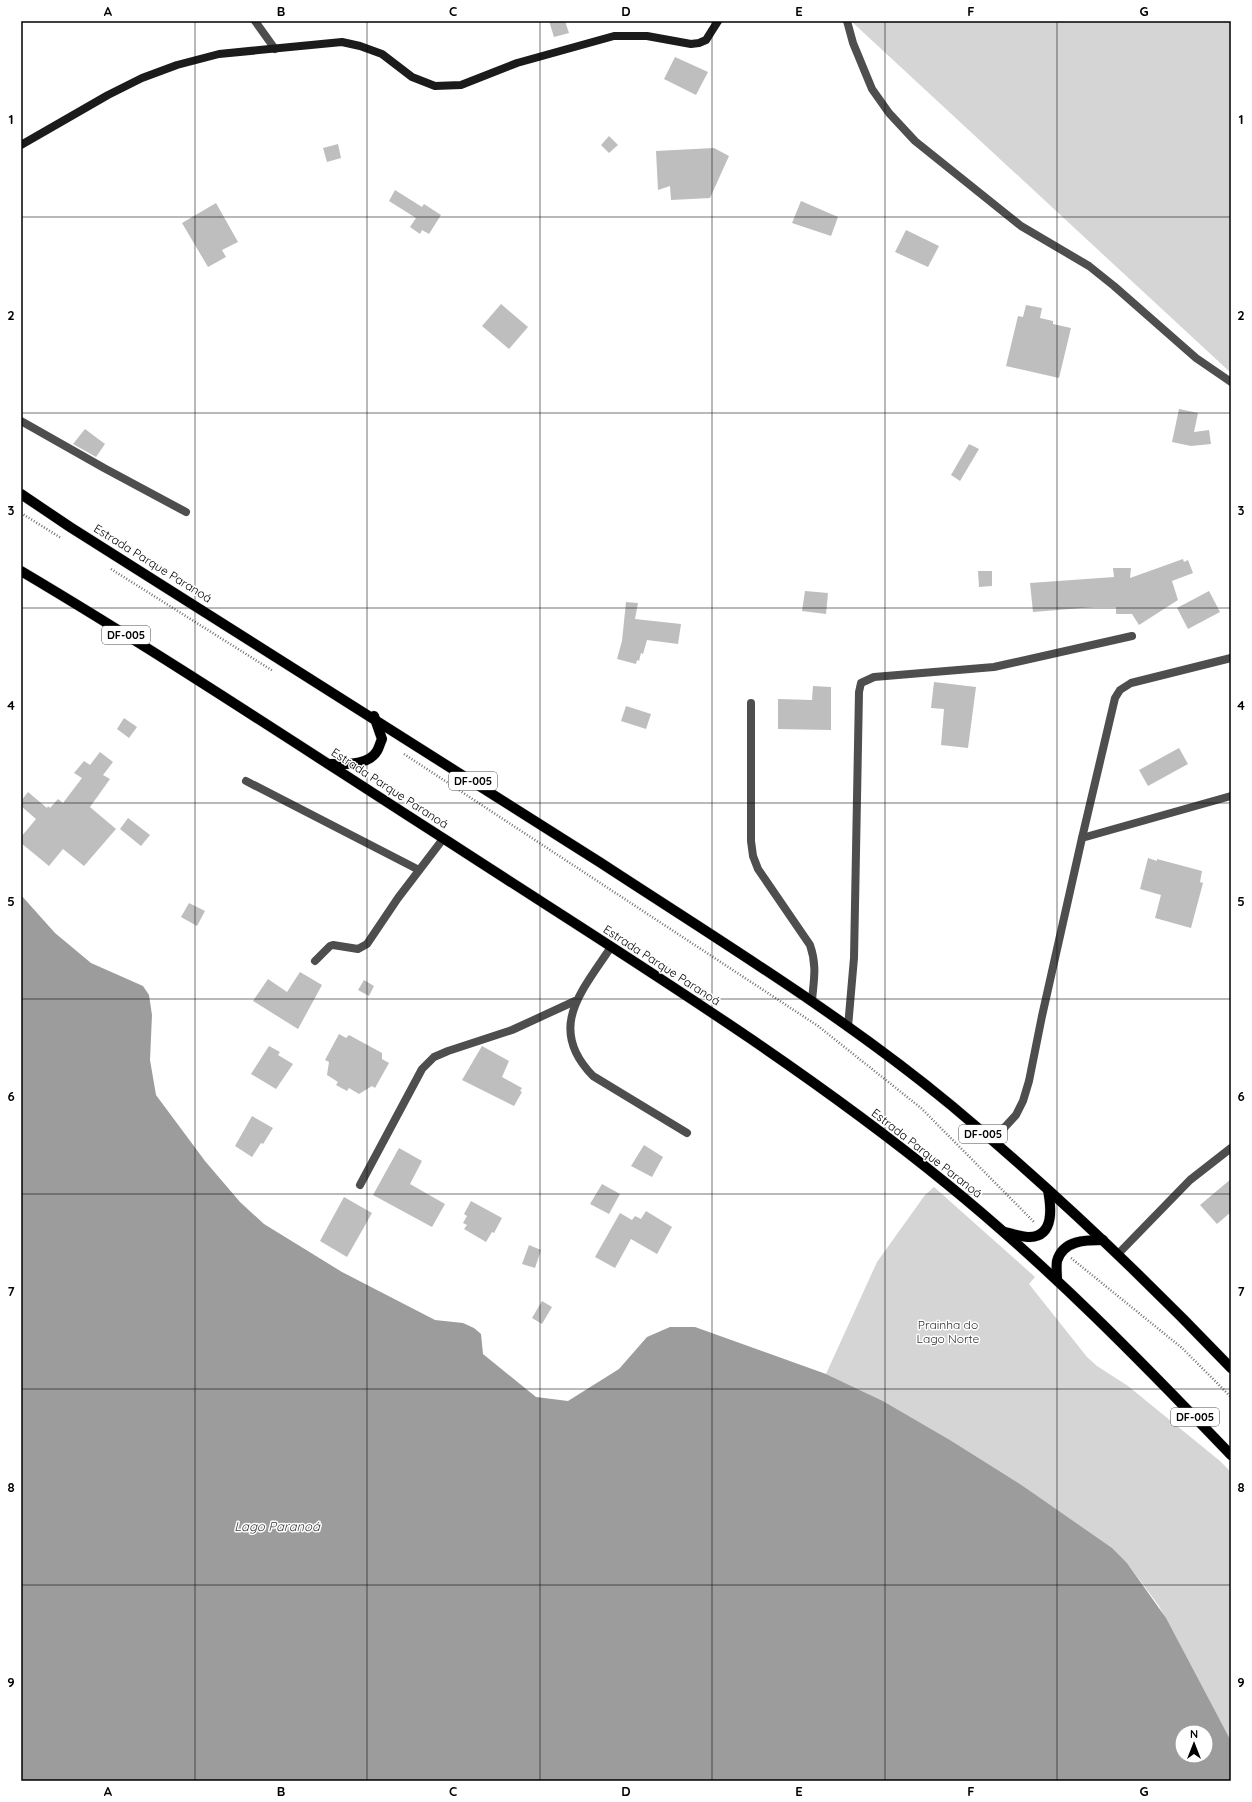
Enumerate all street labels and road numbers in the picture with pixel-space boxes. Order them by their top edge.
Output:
street label: Estrada Parque Paranoá [91,520,215,606]
road number: DF-005 [102,626,150,644]
street label: Estrada Parque Paranoá [329,745,451,831]
road number: DF-005 [449,772,497,790]
street label: Estrada Parque Paranoá [601,922,723,1008]
street label: Estrada Parque Paranoá [869,1105,985,1201]
road number: DF-005 [959,1125,1007,1143]
road number: DF-005 [1171,1408,1219,1426]

